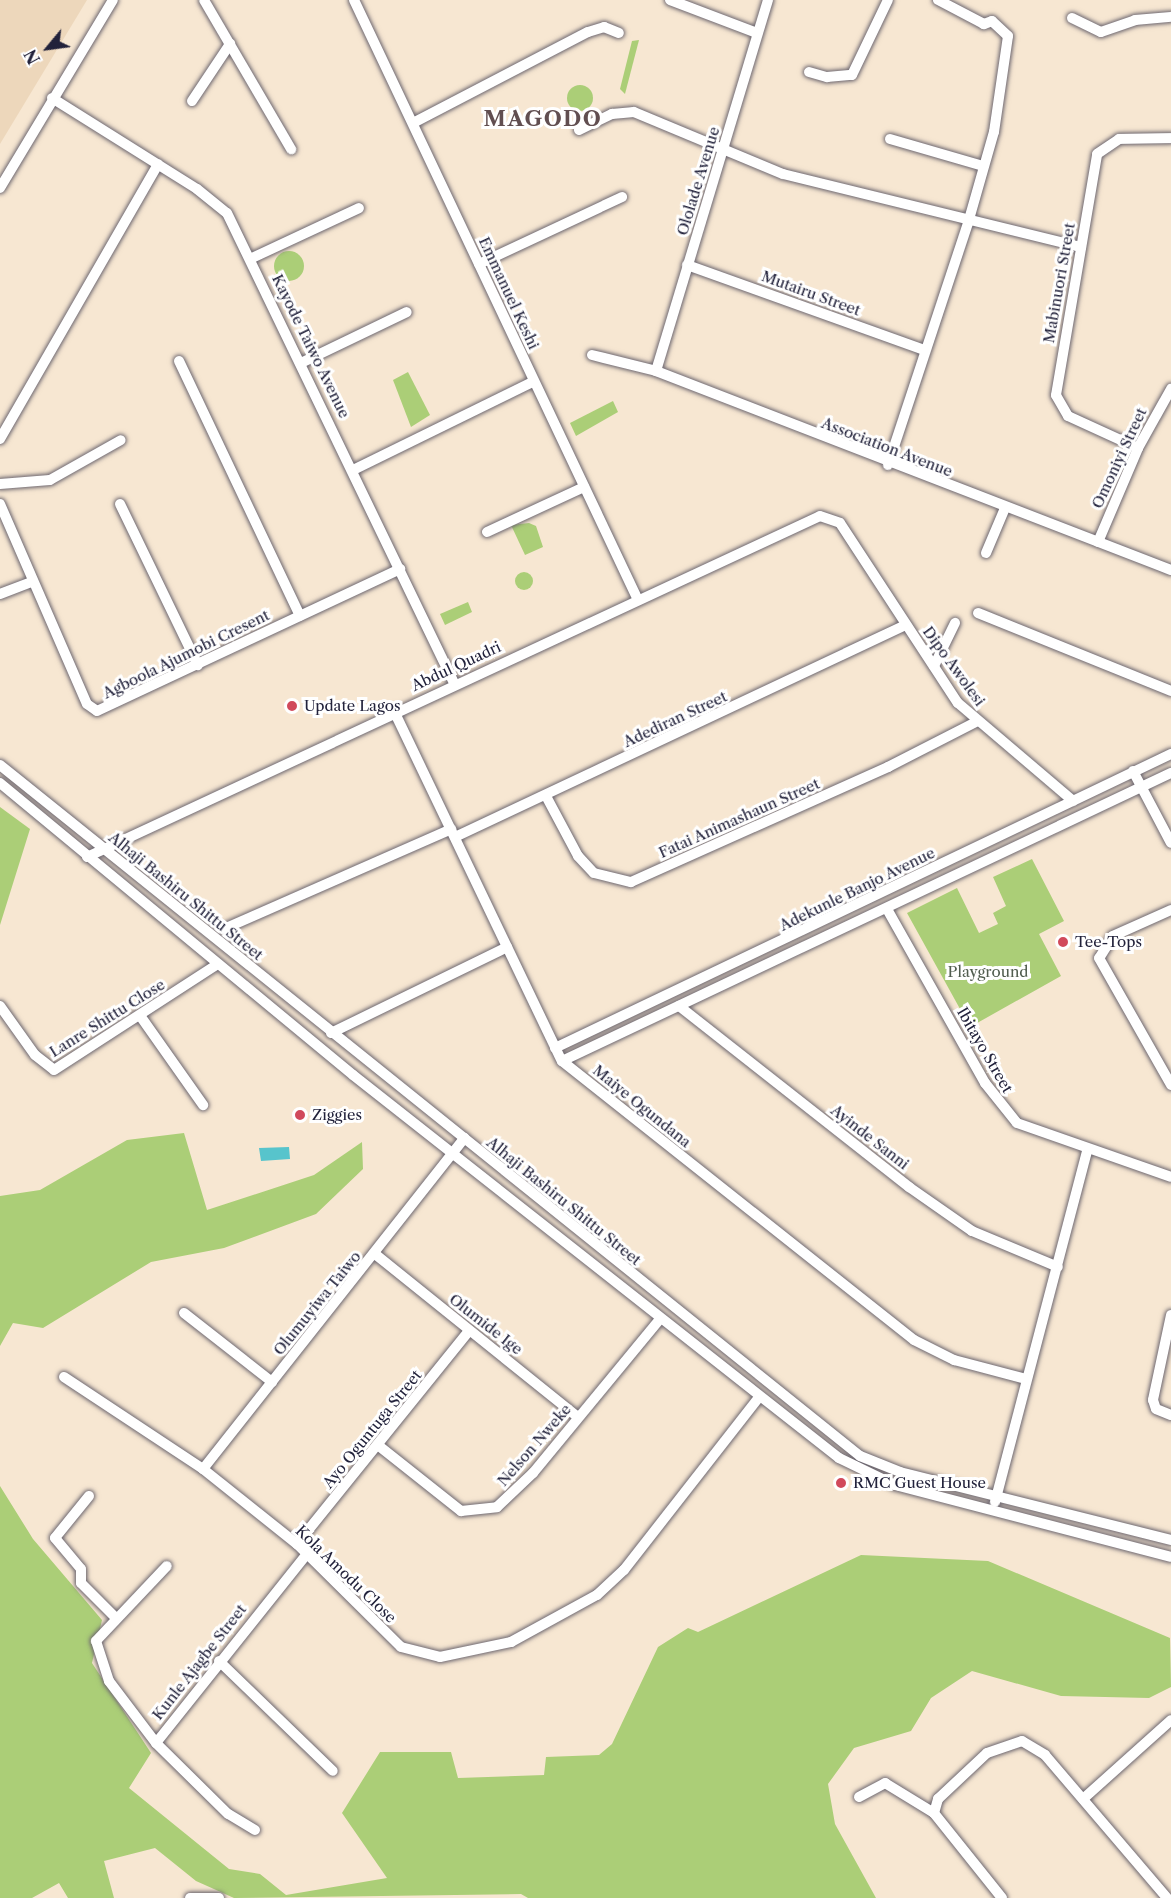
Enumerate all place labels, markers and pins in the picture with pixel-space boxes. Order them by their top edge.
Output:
place label: Update Lagos [304,697,401,715]
marker: Update Lagos [285,699,299,713]
place label: Tee-Tops [1075,933,1142,951]
marker: Tee-Tops [1056,935,1070,949]
place label: Ziggies [312,1106,362,1124]
marker: Ziggies [293,1108,307,1122]
place label: RMC Guest House [853,1474,986,1492]
marker: RMC Guest House [834,1476,848,1490]

